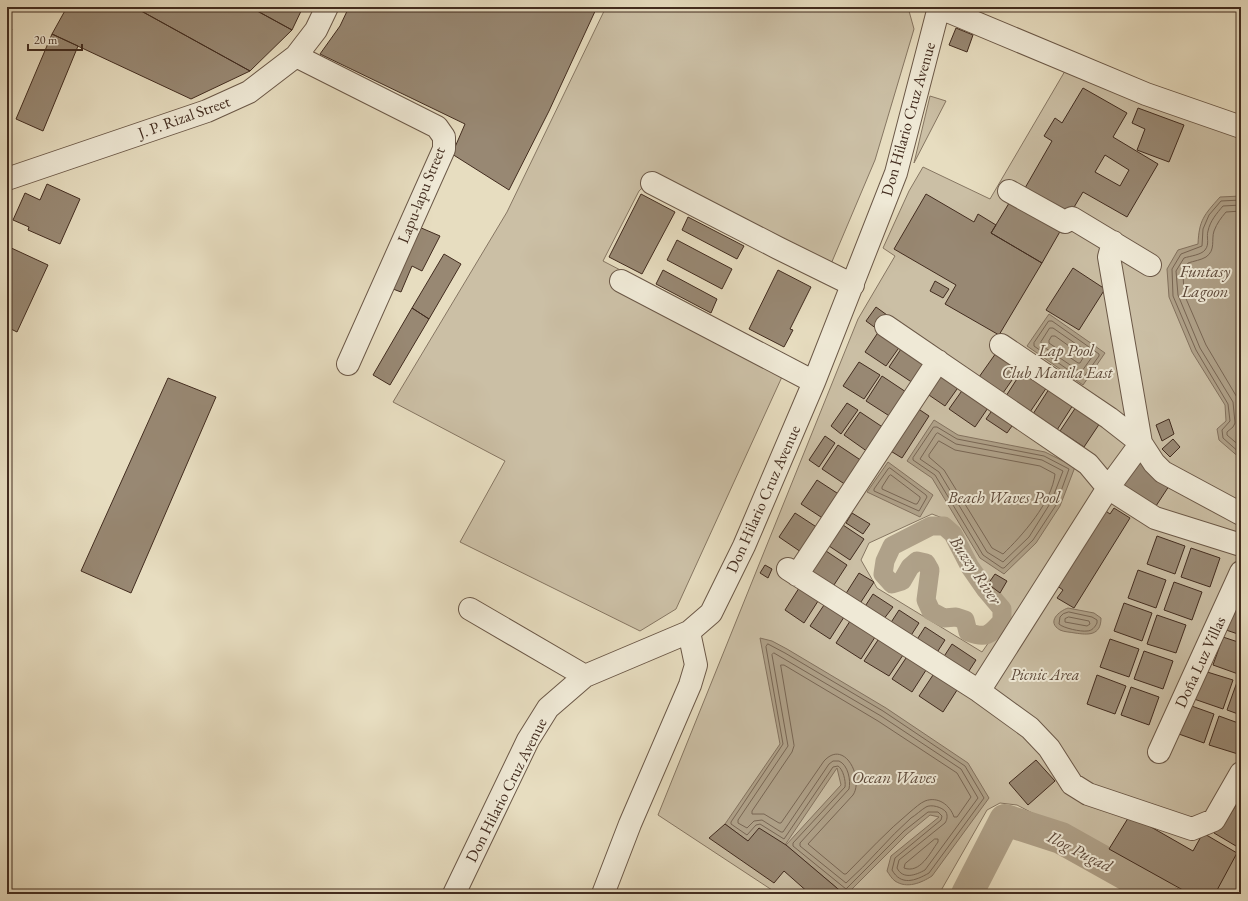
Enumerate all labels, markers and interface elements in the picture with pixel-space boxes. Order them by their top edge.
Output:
scale bar [28,26,82,52]
text: 20 m [34,32,58,48]
street label: Don Hilario Cruz Avenue [876,39,940,199]
street label: J. P. Rizal Street [133,91,233,144]
street label: Lapu-lapu Street [392,144,450,246]
water label: Funtasy Lagoon [1179,260,1231,302]
water label: Lap Pool [1037,339,1095,361]
park label: Club Manila East [1002,362,1114,383]
street label: Don Hilario Cruz Avenue [721,422,805,576]
water label: Beach Waves Pool [947,486,1061,508]
water label: Buzzy River [944,531,1008,610]
street label: Doña Luz Villas [1170,613,1230,711]
park label: Picnic Area [1010,664,1080,685]
street label: Don Hilario Cruz Avenue [460,714,552,866]
water label: Ocean Waves [852,766,937,788]
water label: Ilog Pugad [1043,825,1116,877]

